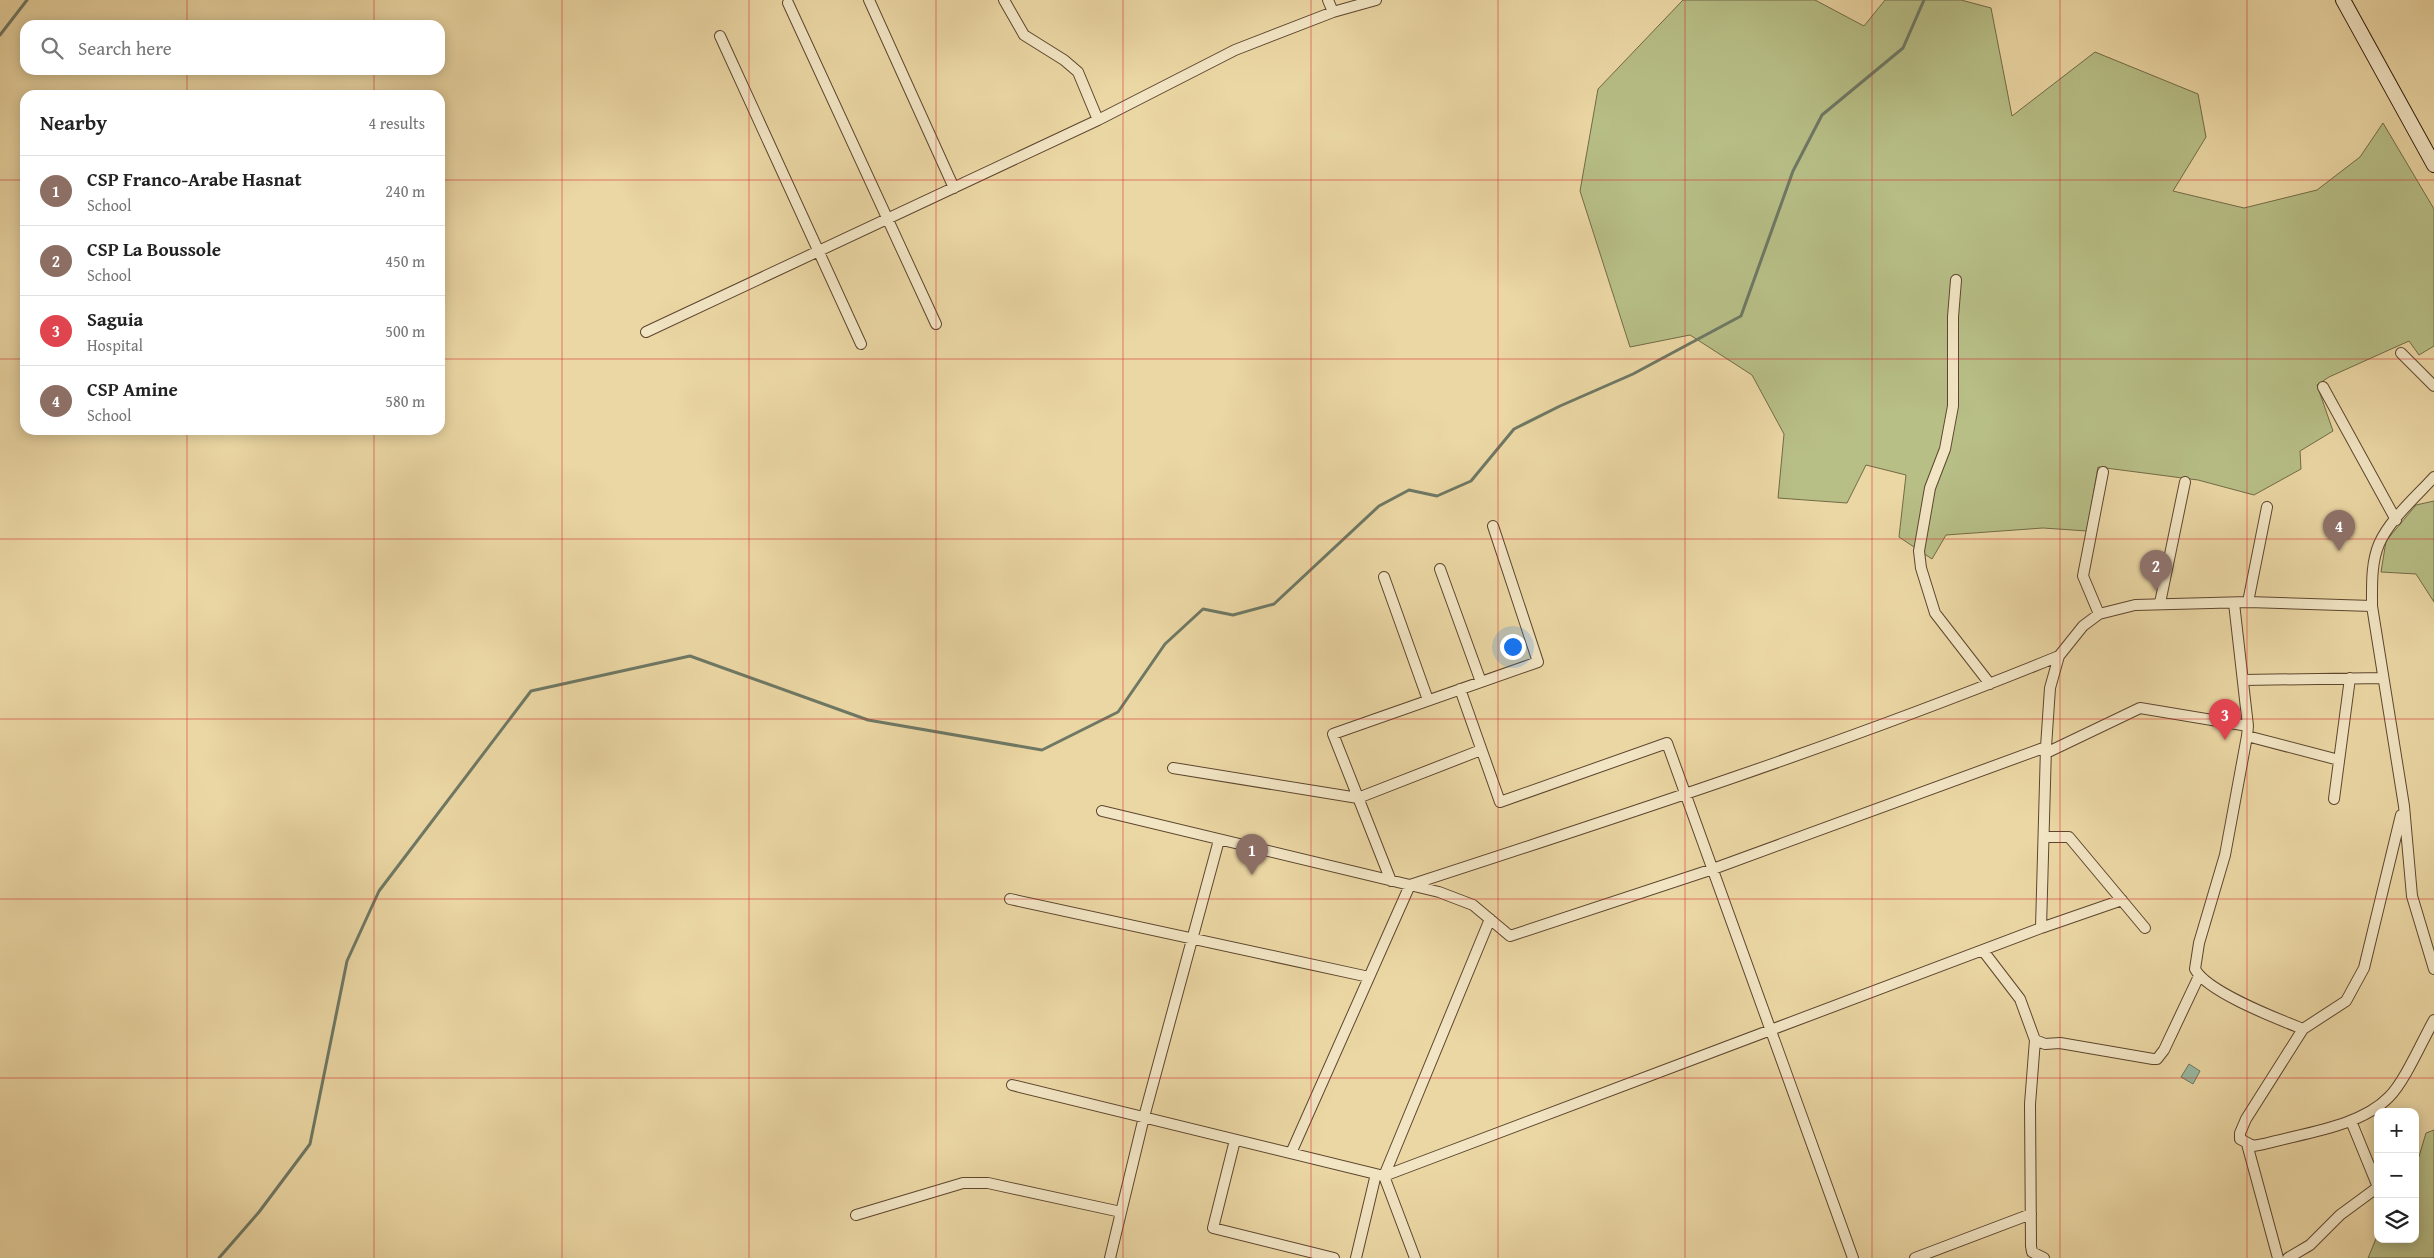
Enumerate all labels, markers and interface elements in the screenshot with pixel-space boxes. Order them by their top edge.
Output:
search box [20,20,445,75]
icon: search [38,34,66,62]
text: Search here [78,34,172,62]
text: Nearby [40,107,107,138]
text: 4 results [368,111,425,135]
text: CSP Franco-Arabe Hasnat [87,165,302,193]
text: 1 [52,179,60,203]
text: 240 m [385,179,425,203]
text: School [87,193,131,217]
text: CSP La Boussole [87,235,221,263]
text: 2 [52,249,60,273]
text: 450 m [385,249,425,273]
text: School [87,263,131,287]
text: Saguia [87,305,143,333]
text: 3 [52,319,60,343]
text: 500 m [385,319,425,343]
text: Hospital [87,333,143,357]
text: CSP Amine [87,375,178,403]
text: 4 [52,389,60,413]
text: 580 m [385,389,425,413]
text: School [87,403,131,427]
pin: 4 [2323,510,2355,551]
pin: 2 [2140,550,2172,591]
your location [1500,634,1526,660]
pin: 3 [2209,699,2241,740]
pin: 1 [1236,834,1268,875]
map controls [2374,1108,2419,1243]
button: + [2374,1108,2419,1153]
button: − [2374,1153,2419,1198]
button: layers [2374,1198,2419,1243]

